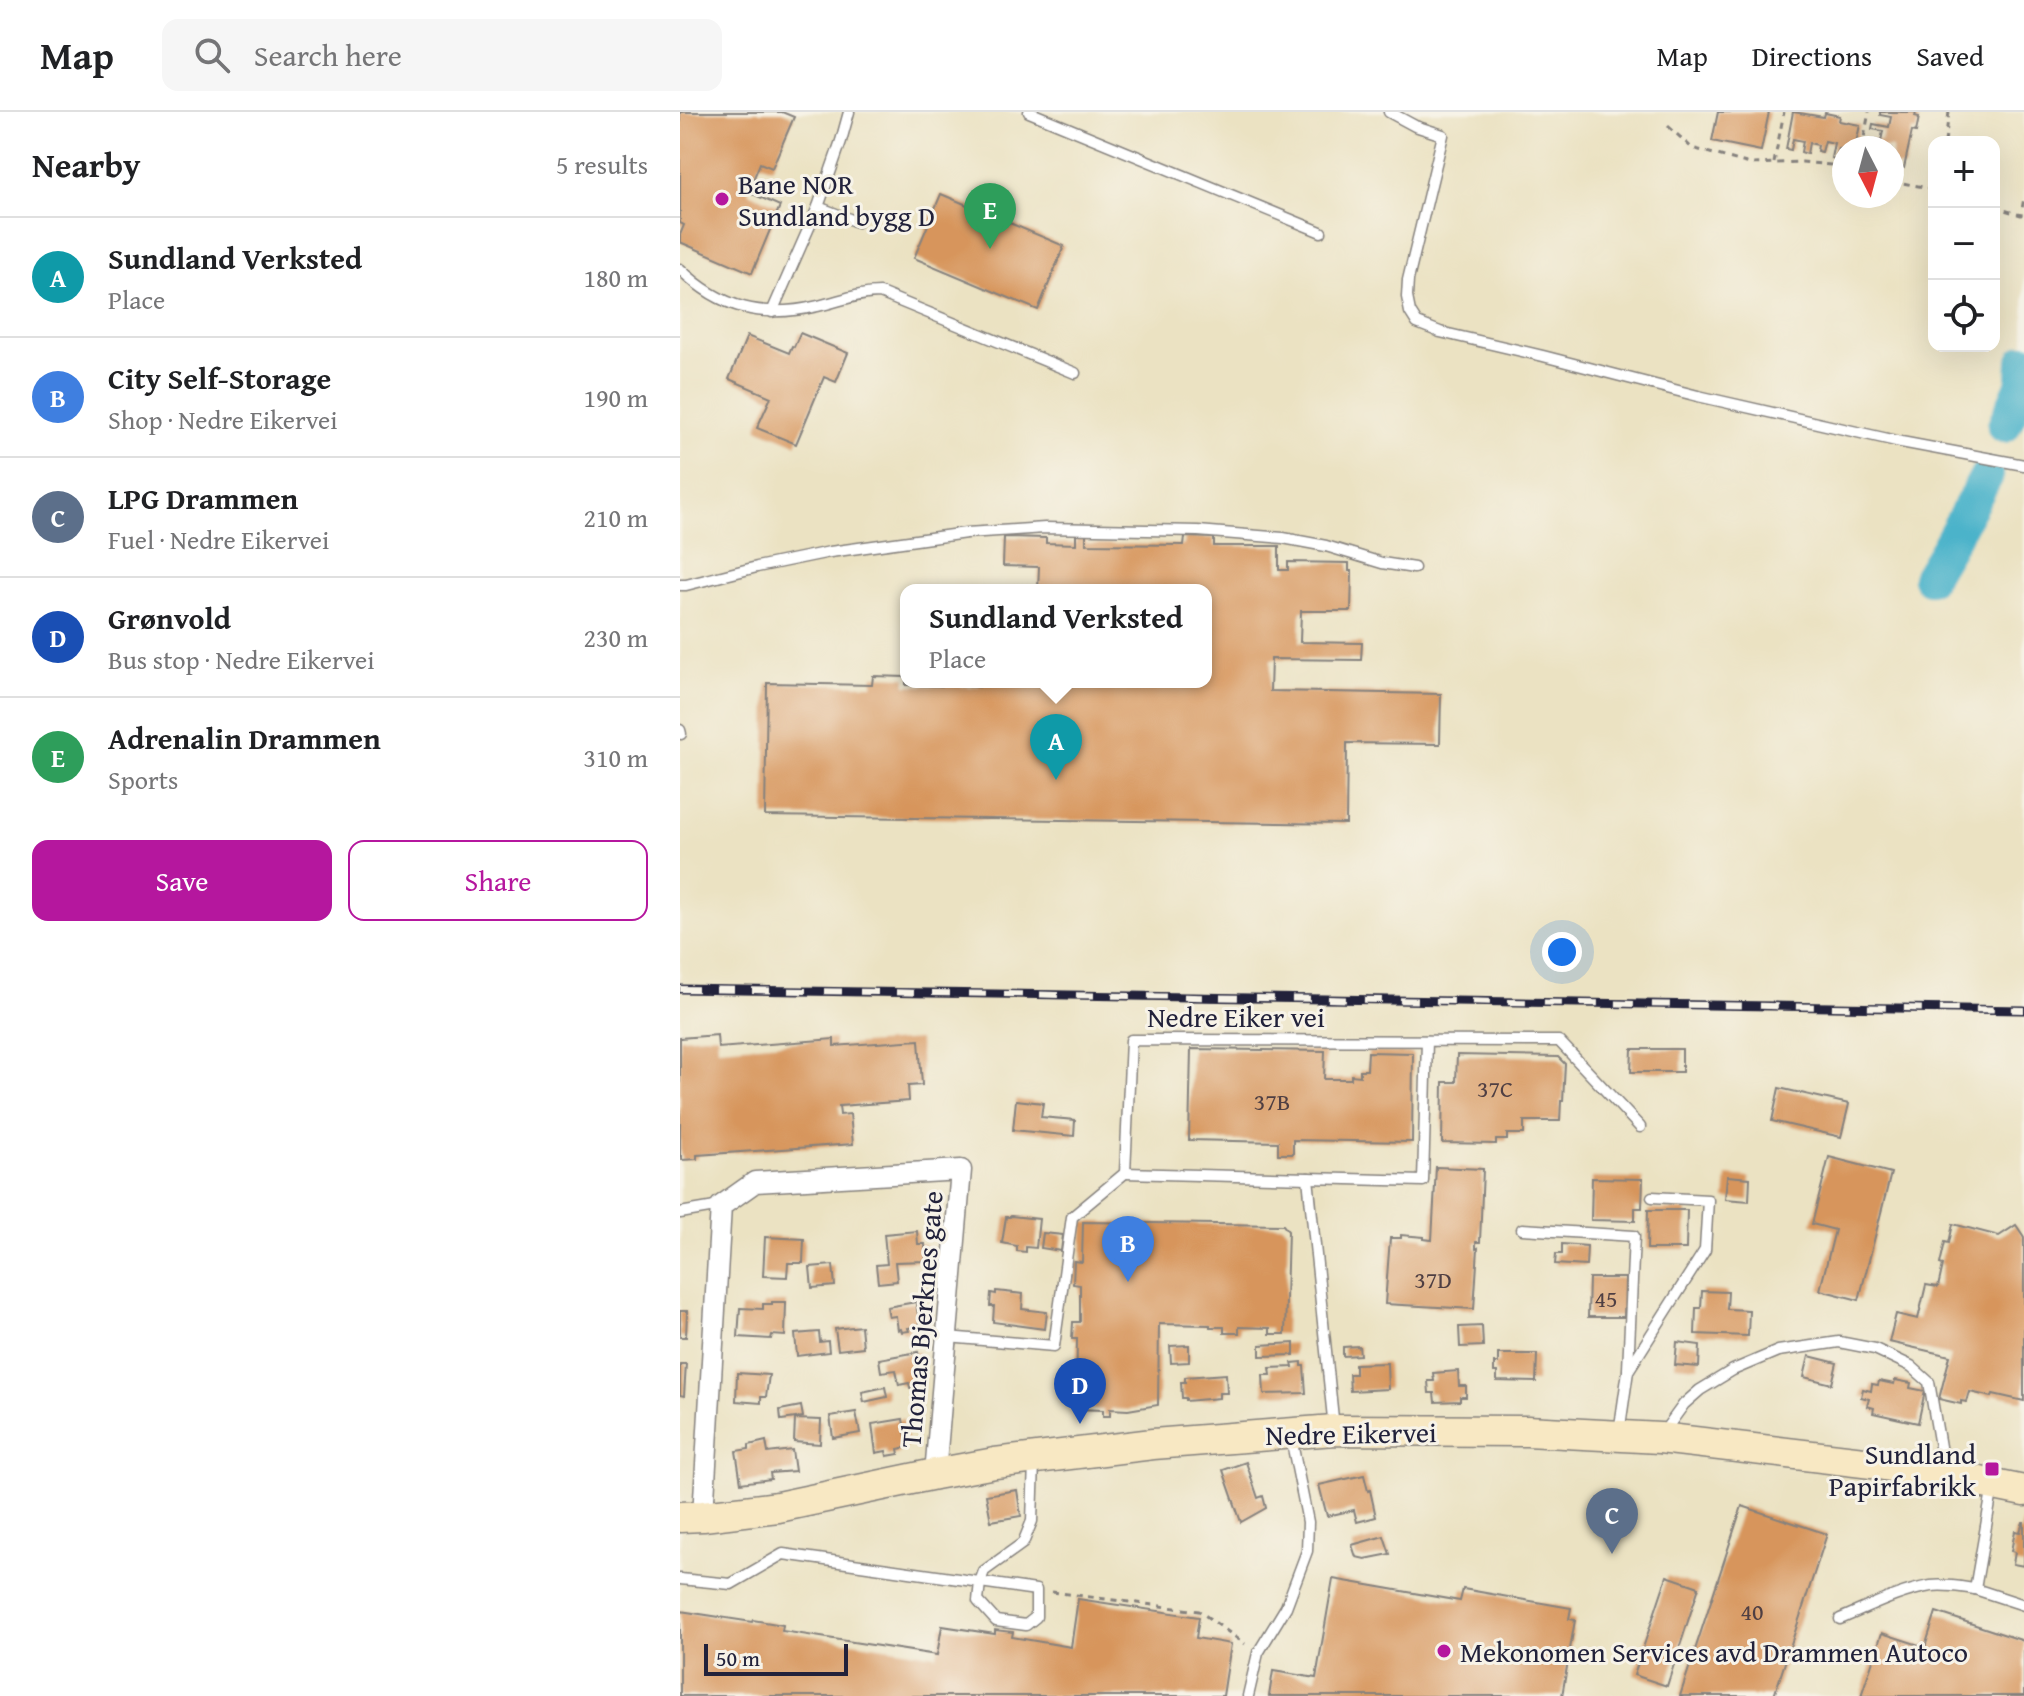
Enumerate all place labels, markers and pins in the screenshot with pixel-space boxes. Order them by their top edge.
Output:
place label: Bane NOR Sundland bygg D [738,163,935,236]
pin: E [964,183,1016,249]
marker: Bane NOR Sundland bygg D [713,190,731,208]
pin: A [1030,714,1082,780]
pin: B [1102,1216,1154,1282]
pin: D [1054,1358,1106,1424]
place label: Sundland Papirfabrikk [1829,1433,1977,1506]
marker: Sundland Papirfabrikk [1983,1460,2001,1478]
pin: C [1586,1488,1638,1554]
place label: Mekonomen Services avd Drammen Autoco [1460,1631,1968,1672]
marker: Mekonomen Services avd Drammen Autoco [1435,1642,1453,1660]

